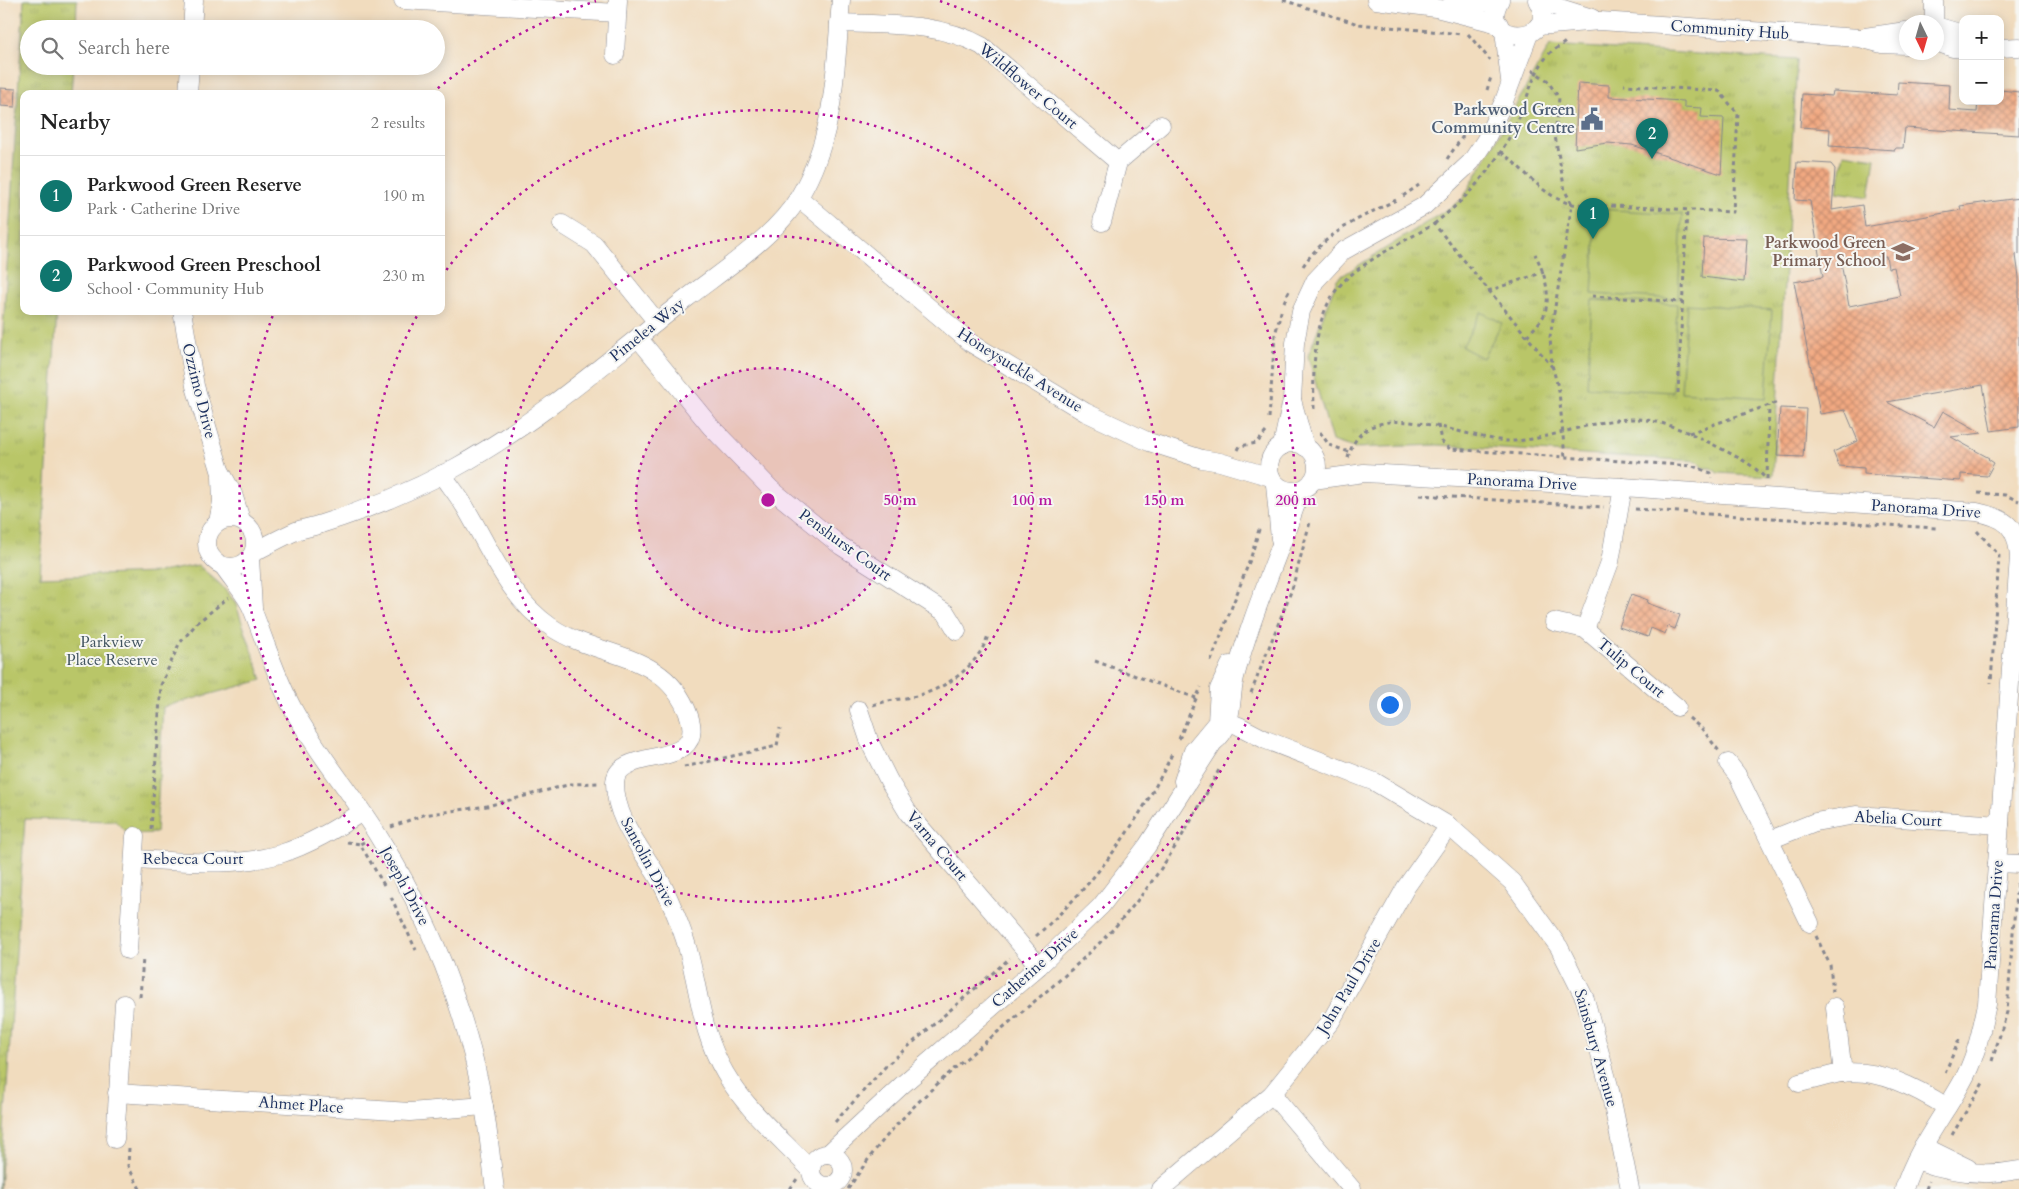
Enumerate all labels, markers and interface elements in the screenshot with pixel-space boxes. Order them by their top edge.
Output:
street label: Community Hub [1670,15,1790,45]
north arrow [1899,15,1944,60]
map controls [1959,15,2004,105]
button: + [1959,15,2004,60]
search box [20,20,445,75]
icon: search [38,34,66,62]
text: Search here [78,35,170,61]
street label: Wildflower Court [973,37,1082,134]
button: − [1959,60,2004,105]
place label: Parkwood Green Community Centre [1431,99,1576,139]
public building icon: Parkwood Green Community Centre [1579,106,1605,132]
text: Nearby [40,108,111,137]
text: 2 results [371,112,425,134]
pin: 2 [1636,118,1668,159]
text: Parkwood Green Reserve [87,172,302,198]
text: 1 [52,185,60,207]
text: 190 m [383,185,425,207]
text: Park · Catherine Drive [87,198,240,220]
pin: 1 [1577,198,1609,239]
place label: Parkwood Green Primary School [1765,232,1887,272]
school or university icon: Parkwood Green Primary School [1890,239,1916,265]
text: Parkwood Green Preschool [87,252,321,278]
text: 2 [52,265,60,287]
text: 230 m [383,265,425,287]
text: School · Community Hub [87,278,264,300]
street label: Pimelea Way [605,293,689,367]
street label: Honeysuckle Avenue [953,322,1087,418]
street label: Ozzimo Drive [176,341,222,441]
street label: Panorama Drive [1466,468,1578,496]
text: 50 m [883,490,917,510]
text: 100 m [1012,490,1053,510]
text: 150 m [1144,490,1185,510]
text: 200 m [1276,490,1317,510]
centre of rings [759,491,777,509]
street label: Panorama Drive [1870,494,1982,524]
street label: Penshurst Court [794,504,896,586]
park label: Parkview Place Reserve [66,631,158,671]
street label: Tulip Court [1592,633,1670,703]
your location [1377,692,1403,718]
street label: Varna Court [901,806,973,886]
street label: Abelia Court [1854,806,1942,832]
street label: Santolin Drive [615,813,681,911]
street label: Joseph Drive [374,841,435,930]
street label: Rebecca Court [143,848,243,870]
street label: Panorama Drive [1979,859,2009,971]
street label: Catherine Drive [987,923,1083,1013]
street label: John Paul Drive [1311,934,1386,1040]
street label: Sainsbury Avenue [1569,986,1623,1110]
street label: Ahmet Place [258,1091,344,1119]

